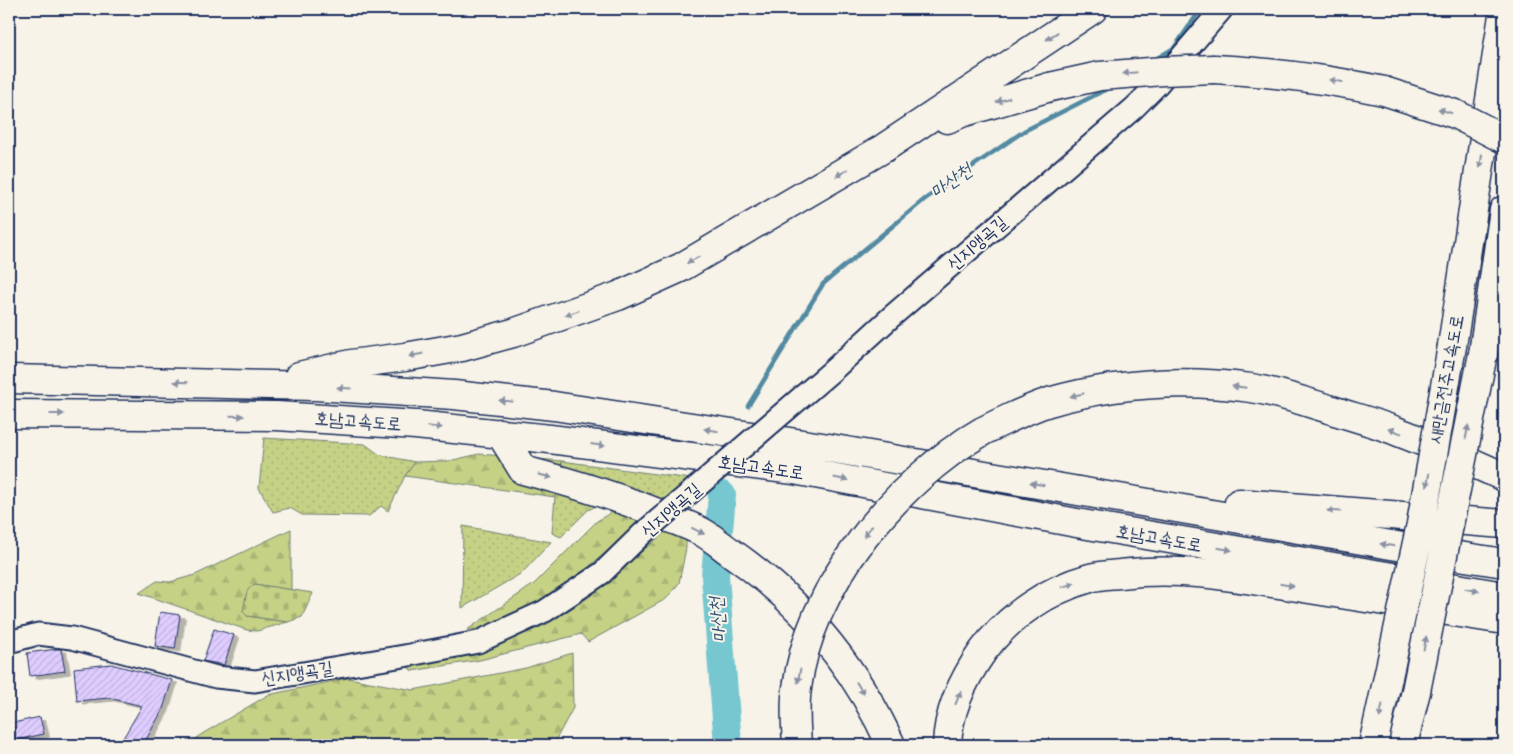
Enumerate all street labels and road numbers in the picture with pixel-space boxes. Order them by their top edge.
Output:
street label: 신지앵곡길 [942,211,1012,275]
street label: 새만금전주고속도로 [1424,313,1468,445]
street label: 호남고속도로 [314,407,402,435]
street label: 호남고속도로 [716,450,806,484]
street label: 신지앵곡길 [636,478,706,542]
street label: 호남고속도로 [1114,520,1204,556]
street label: 신지앵곡길 [260,656,335,690]

